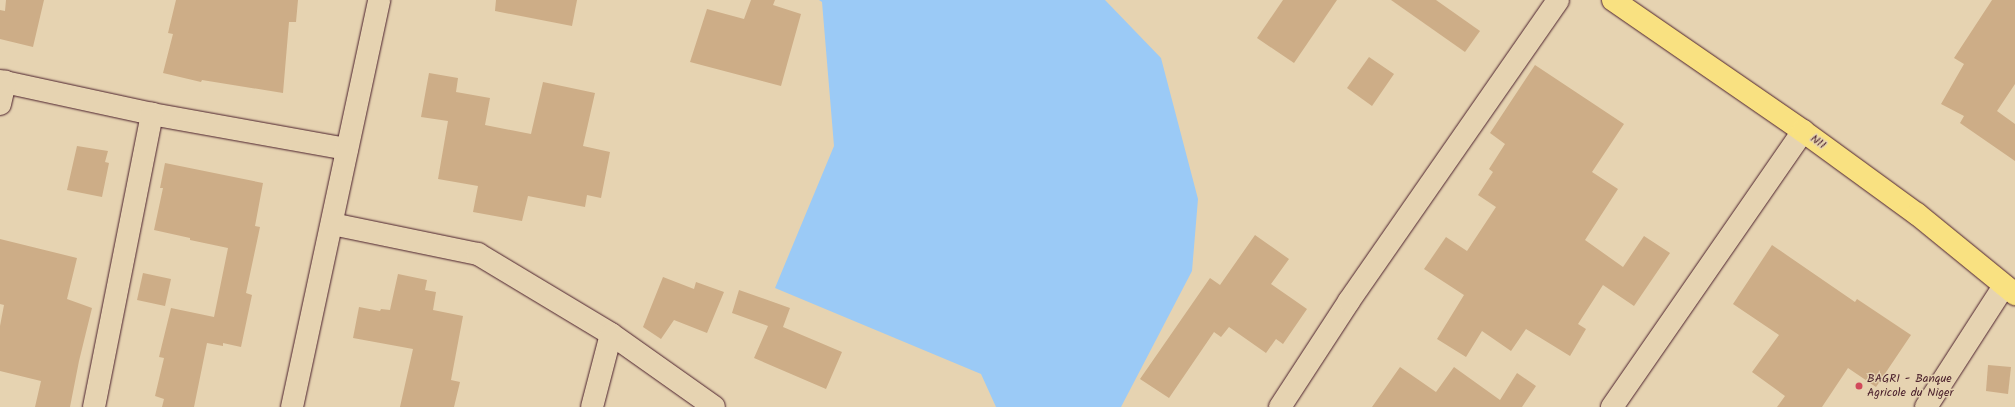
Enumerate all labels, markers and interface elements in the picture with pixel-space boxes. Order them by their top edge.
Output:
street label: N11 [1807,132,1829,152]
place label: BAGRI - Banque Agricole du Niger [1867,372,1953,400]
marker: BAGRI - Banque Agricole du Niger [1854,381,1864,391]

